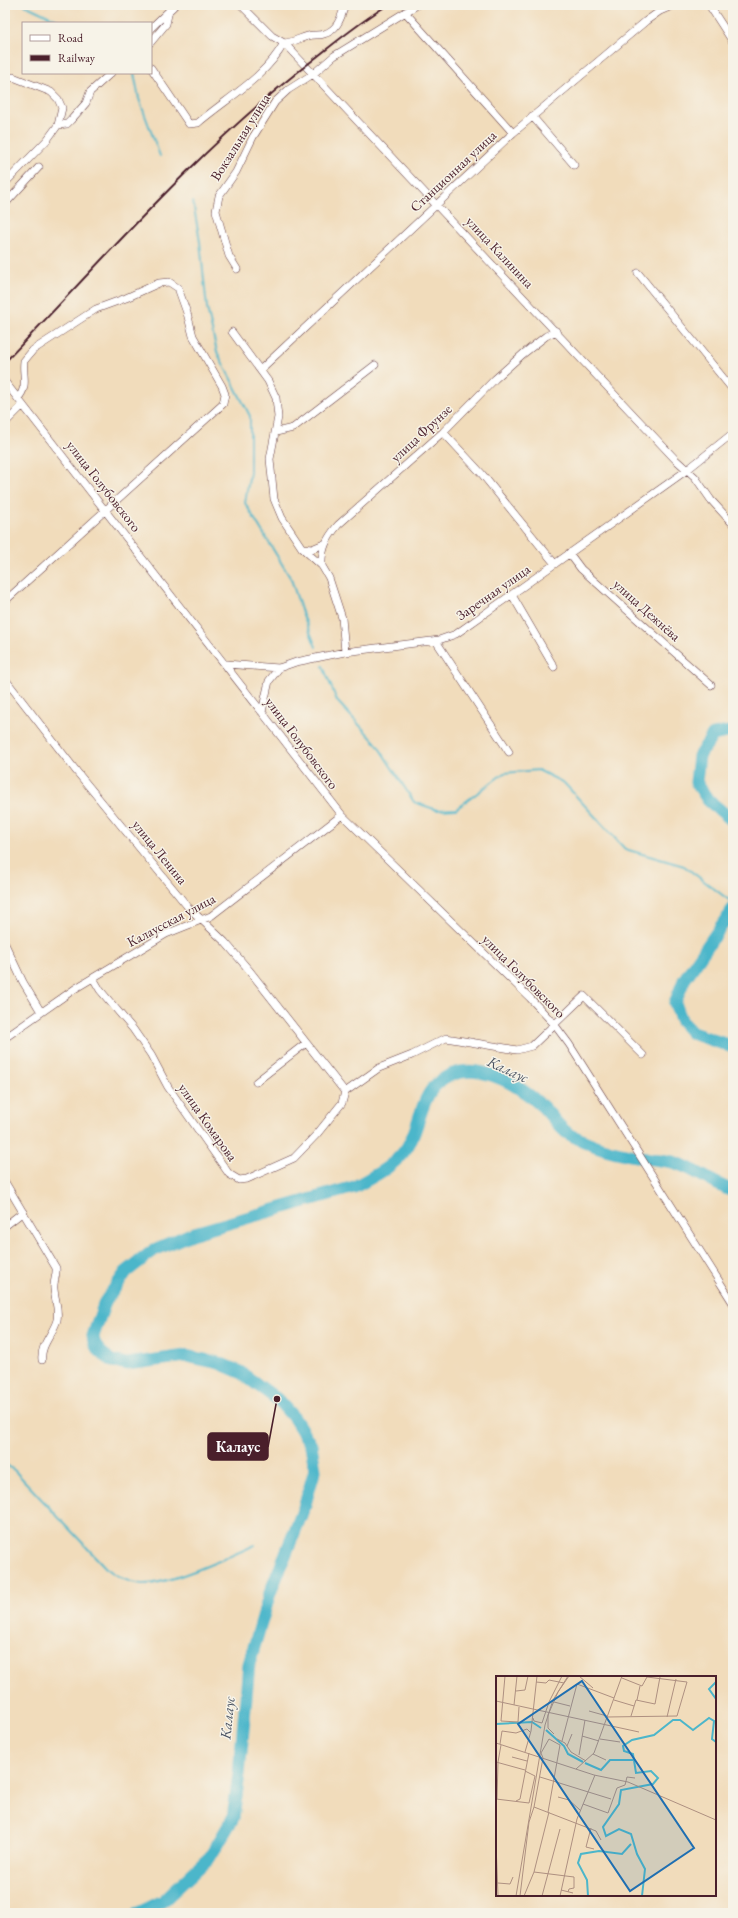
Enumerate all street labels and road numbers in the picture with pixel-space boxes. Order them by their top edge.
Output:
street label: Вокзальная улица [206,90,274,184]
street label: Станционная улица [406,126,500,216]
street label: улица Калинина [462,212,538,292]
street label: улица Фрунзе [387,400,456,466]
street label: улица Голубовского [63,437,145,535]
street label: Заречная улица [452,560,534,624]
street label: улица Дежнёва [610,575,685,645]
street label: улица Голубовского [261,693,343,793]
street label: улица Ленина [128,816,192,888]
street label: Калаусская улица [124,889,219,951]
street label: улица Голубовского [478,930,570,1022]
street label: улица Комарова [174,1079,242,1165]

